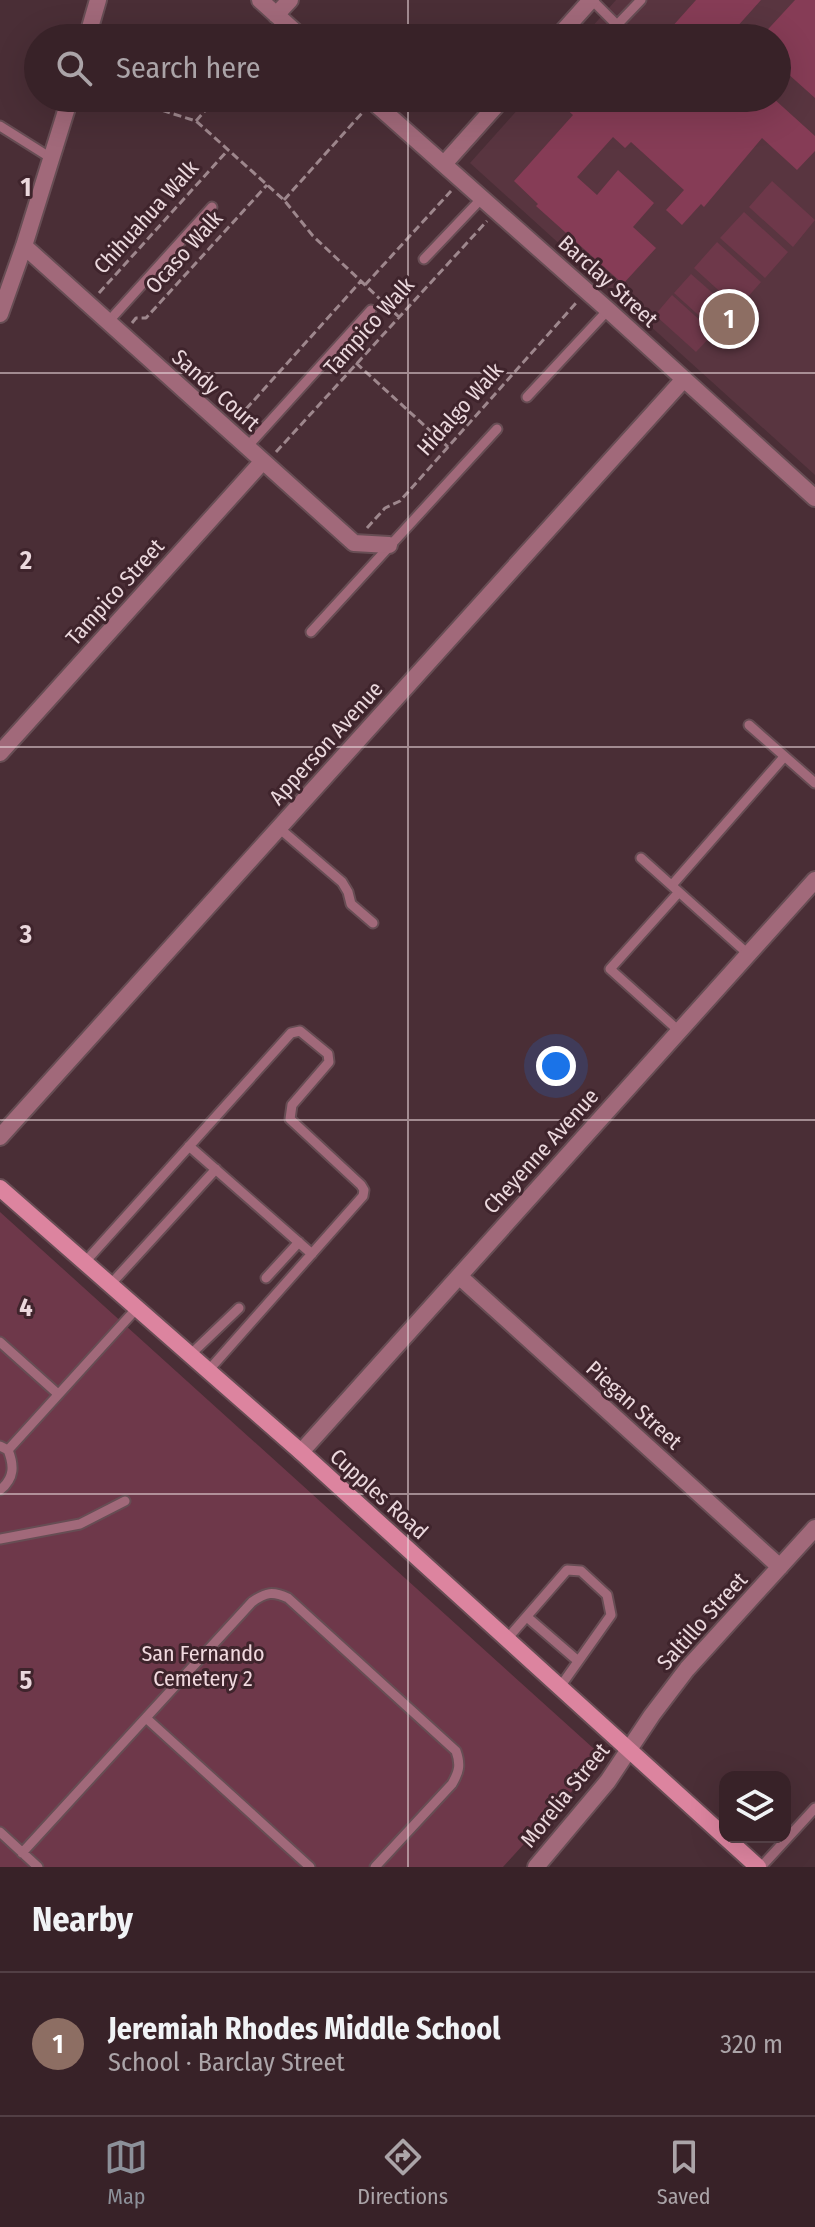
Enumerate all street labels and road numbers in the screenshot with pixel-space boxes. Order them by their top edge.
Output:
street label: Chihuahua Walk [88,154,205,279]
street label: Ocaso Walk [140,204,229,299]
street label: Barclay Street [553,229,664,333]
street label: Tampico Walk [318,271,420,380]
street label: Sandy Court [167,344,266,437]
street label: Hidalgo Walk [411,356,509,461]
street label: Tampico Street [60,533,170,651]
street label: Apperson Avenue [263,676,389,810]
street label: Cheyenne Avenue [478,1083,604,1219]
street label: Piegan Street [581,1355,688,1456]
street label: Cupples Road [324,1443,434,1545]
street label: Saltillo Street [651,1566,754,1676]
street label: Morelia Street [515,1737,616,1853]

